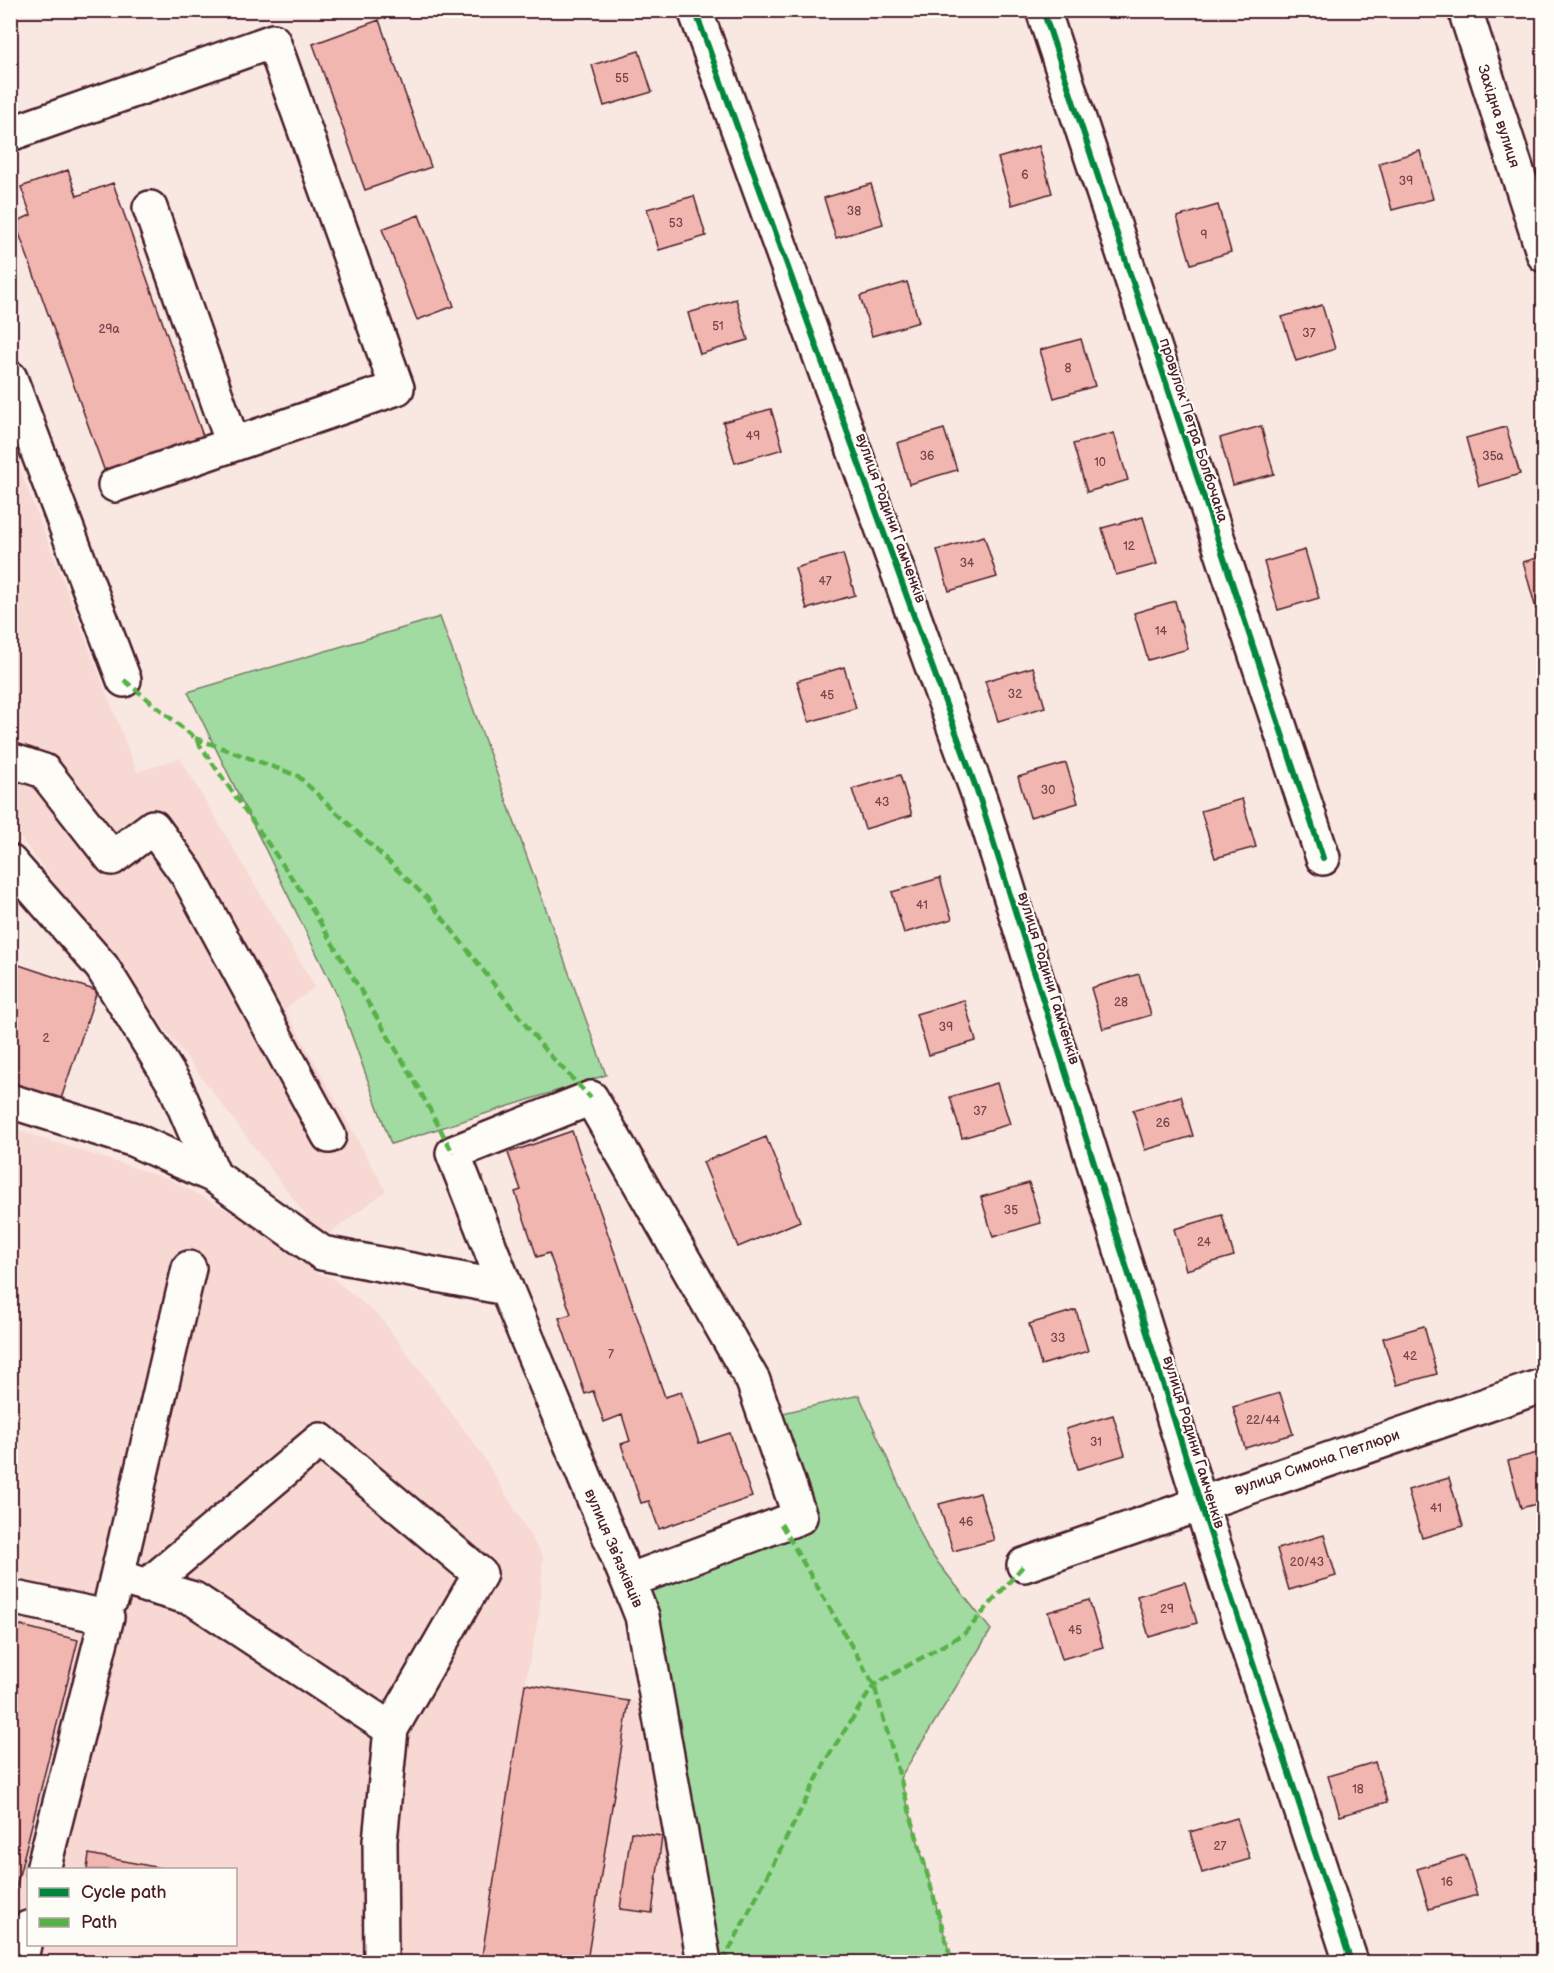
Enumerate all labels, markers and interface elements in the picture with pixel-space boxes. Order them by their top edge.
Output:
street label: Західна вулиця [1473,62,1524,170]
house number: 55 [615,71,629,86]
house number: 6 [1021,168,1029,183]
house number: 39 [1399,174,1413,189]
house number: 38 [847,204,861,219]
house number: 53 [669,216,683,231]
house number: 9 [1201,228,1208,243]
house number: 51 [712,319,724,334]
house number: 29а [98,322,120,337]
house number: 37 [1302,326,1316,341]
street label: провулок Петра Болбочана [1155,336,1232,525]
house number: 8 [1065,361,1072,376]
house number: 49 [746,429,760,444]
street label: вулиця Родини Гамченків [851,431,930,606]
house number: 36 [920,449,934,464]
house number: 35а [1482,449,1504,464]
house number: 10 [1094,455,1106,470]
house number: 12 [1123,539,1135,554]
house number: 34 [960,556,975,571]
house number: 47 [818,574,832,589]
house number: 14 [1155,624,1168,639]
house number: 32 [1008,687,1022,702]
house number: 45 [820,688,834,703]
house number: 30 [1041,783,1055,798]
house number: 43 [875,795,889,810]
street label: вулиця Родини Гамченків [1013,890,1084,1067]
house number: 41 [916,898,928,913]
house number: 28 [1114,995,1128,1010]
house number: 39 [939,1020,953,1035]
house number: 2 [42,1031,50,1046]
house number: 37 [973,1104,987,1119]
house number: 26 [1156,1116,1170,1131]
house number: 35 [1004,1203,1018,1218]
house number: 24 [1197,1235,1212,1250]
house number: 33 [1051,1331,1065,1346]
house number: 7 [608,1347,614,1362]
house number: 42 [1403,1349,1417,1364]
street label: вулиця Родини Гамченків [1158,1354,1229,1531]
house number: 22/44 [1246,1413,1281,1428]
street label: вулиця Симона Петлюри [1232,1425,1402,1500]
house number: 31 [1090,1435,1102,1450]
street label: вулиця Звʼязківців [580,1486,647,1610]
house number: 41 [1430,1501,1442,1516]
house number: 46 [959,1515,973,1530]
house number: 20/43 [1290,1555,1324,1570]
house number: 29 [1160,1602,1174,1617]
house number: 45 [1068,1623,1082,1638]
house number: 18 [1352,1782,1364,1797]
house number: 27 [1214,1839,1227,1854]
legend [27,1868,237,1946]
house number: 16 [1441,1875,1453,1890]
text: Cycle path [81,1882,167,1903]
text: Path [81,1912,117,1933]

